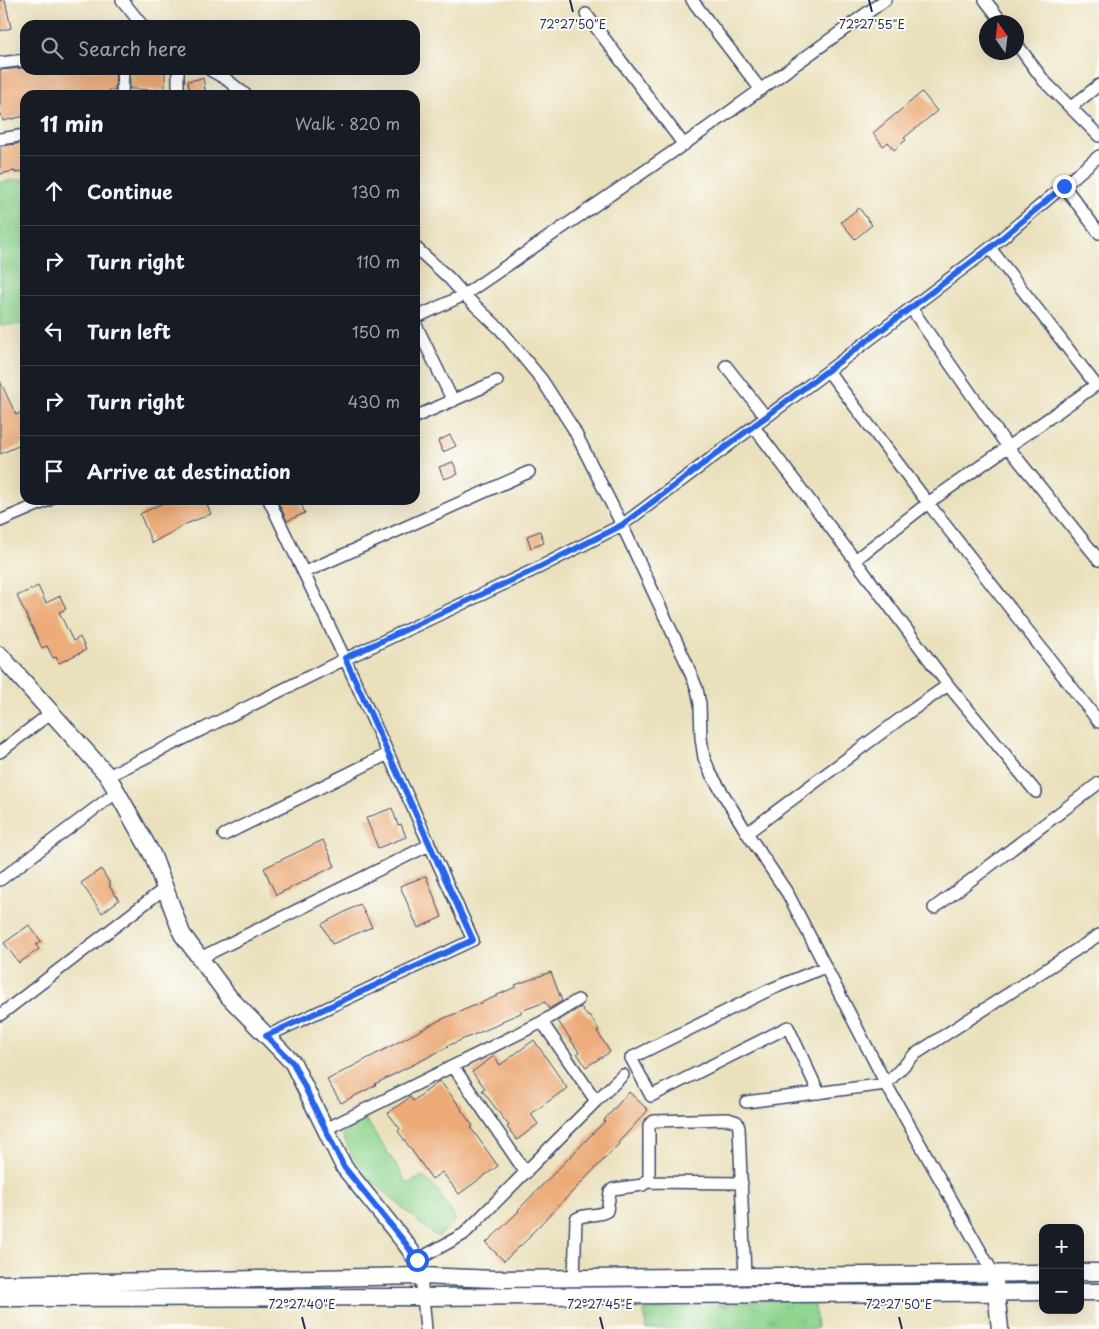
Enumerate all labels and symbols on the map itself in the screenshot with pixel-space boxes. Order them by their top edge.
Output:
text: 72°27'50"E [540,15,606,33]
text: 72°27'55"E [839,15,905,33]
north arrow [979,15,1024,60]
route end [1053,175,1076,198]
route start [406,1249,429,1272]
text: 72°27'40"E [269,1295,336,1313]
text: 72°27'45"E [567,1295,633,1313]
text: 72°27'50"E [866,1295,932,1313]

